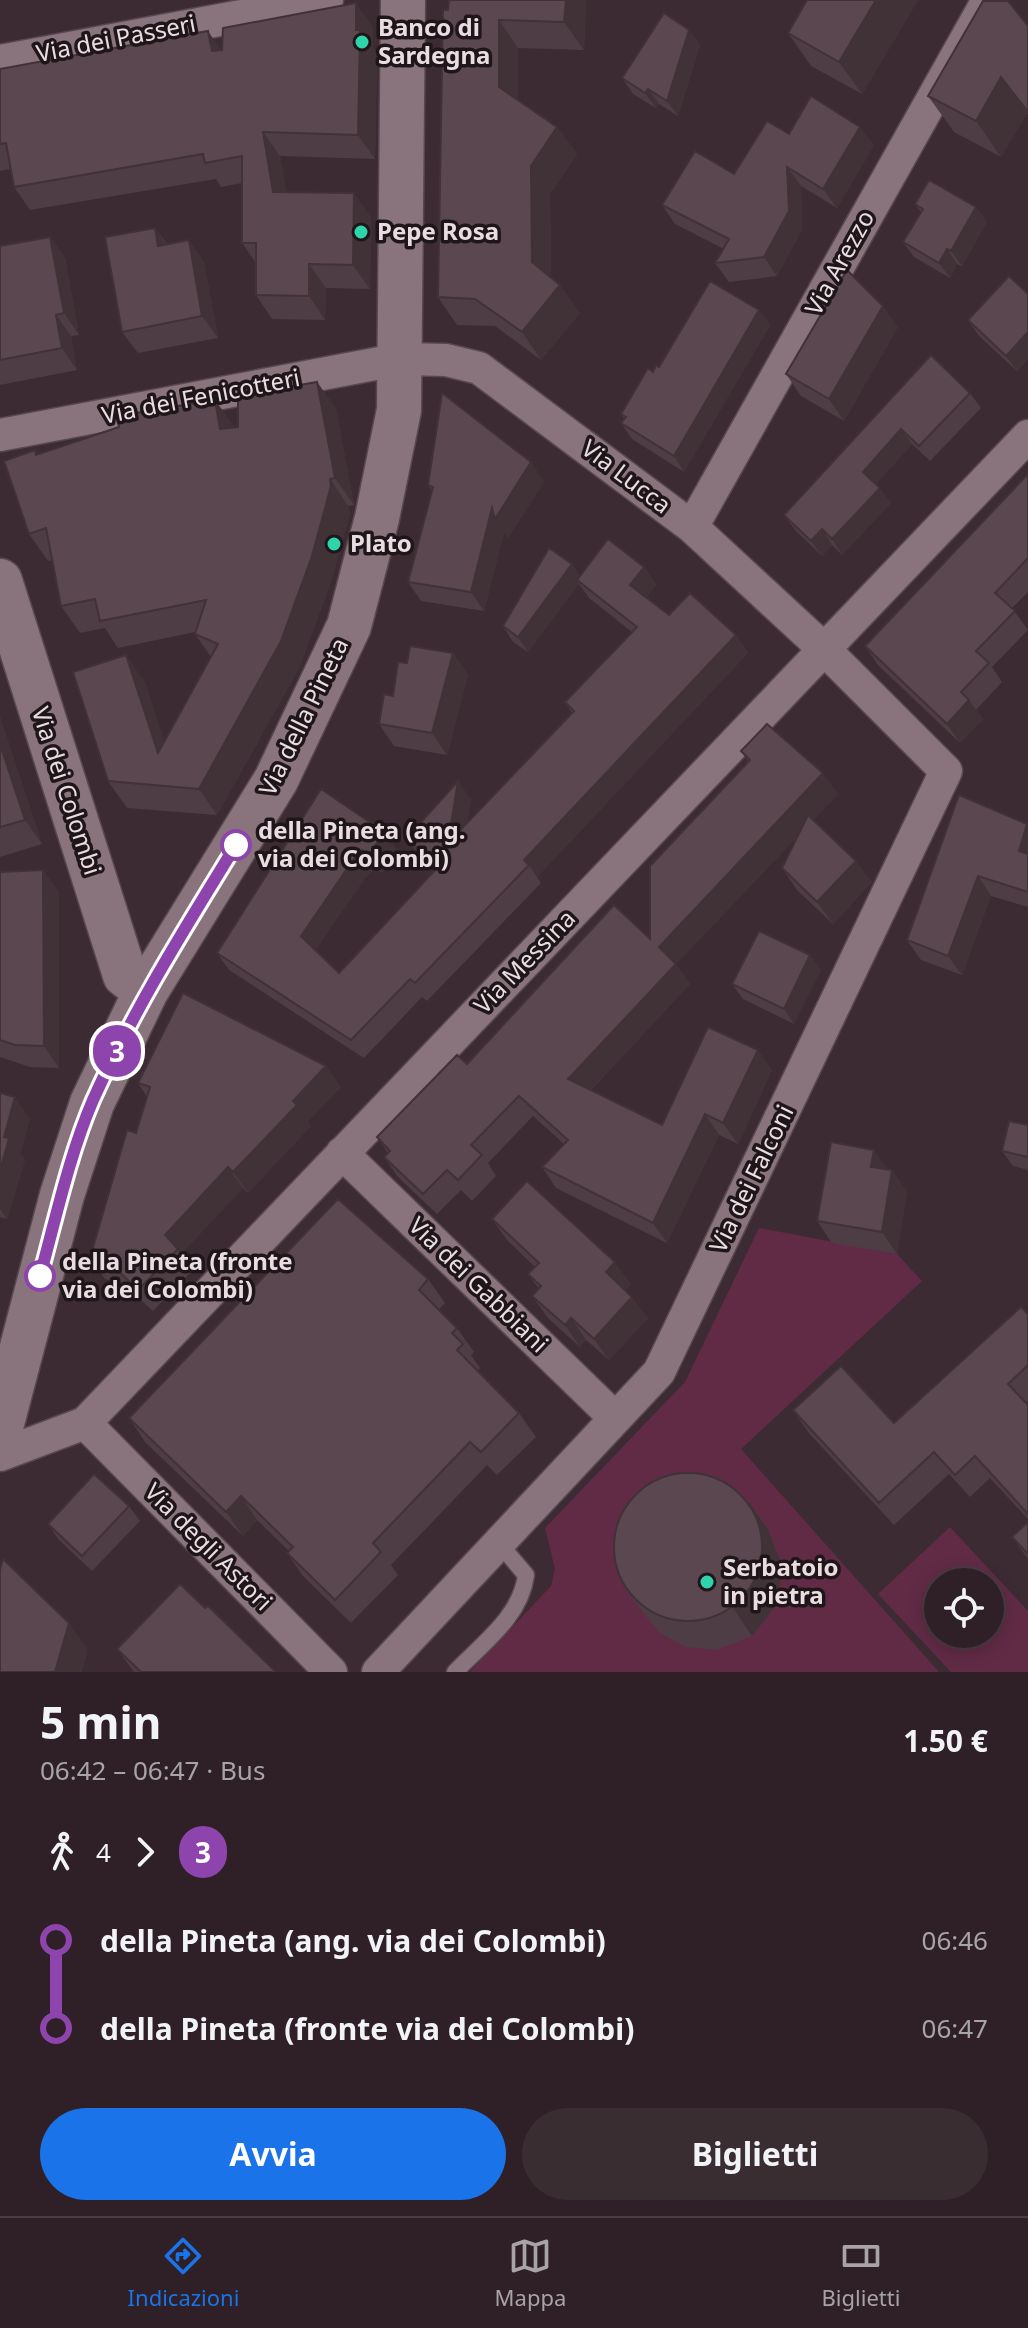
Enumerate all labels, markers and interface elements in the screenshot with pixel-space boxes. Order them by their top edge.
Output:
street label: Via dei Passeri [33,6,198,69]
place label: Banco di Sardegna [378,10,491,71]
marker: Banco di Sardegna [353,33,371,51]
street label: Via Arezzo [796,204,881,321]
place label: Pepe Rosa [377,214,499,247]
marker: Pepe Rosa [352,223,370,241]
street label: Via dei Fenicotteri [99,360,303,431]
street label: Via Lucca [575,431,678,520]
place label: Plato [350,526,412,559]
marker: Plato [325,535,343,553]
street label: Via della Pineta [250,632,355,801]
street label: Via dei Colombi [25,702,110,879]
place label: della Pineta (ang. via dei Colombi) [258,813,465,874]
marker: della Pineta (ang. via dei Colombi) [221,830,251,860]
street label: Via Messina [466,902,582,1020]
line badge: 3 [91,1025,143,1077]
text: 3 [109,1032,125,1070]
street label: Via dei Falconi [701,1099,801,1258]
street label: Via dei Gabbiani [402,1209,556,1359]
place label: della Pineta (fronte via dei Colombi) [62,1244,292,1305]
marker: della Pineta (fronte via dei Colombi) [25,1261,55,1291]
street label: Via degli Astori [138,1475,280,1617]
place label: Serbatoio in pietra [723,1550,838,1611]
map controls [924,1568,1004,1648]
button: locate [924,1568,1004,1648]
marker: Serbatoio in pietra [698,1573,716,1591]
text: 5 min [40,1692,161,1752]
text: 1.50 € [903,1720,988,1761]
text: 06:42 – 06:47 · Bus [40,1752,265,1788]
icon: walk [40,1830,84,1874]
icon: forward [123,1830,167,1874]
text: 3 [195,1833,211,1871]
text: 4 [96,1834,111,1870]
text: della Pineta (ang. via dei Colombi) [100,1920,606,1961]
text: 06:46 [922,1922,988,1958]
text: della Pineta (fronte via dei Colombi) [100,2008,634,2049]
text: 06:47 [922,2010,988,2046]
button: Avvia [40,2108,506,2200]
button: Biglietti [522,2108,988,2200]
tab: Indicazioni [128,2234,239,2312]
tab: Mappa [495,2234,566,2312]
tab: Biglietti [822,2234,900,2312]

